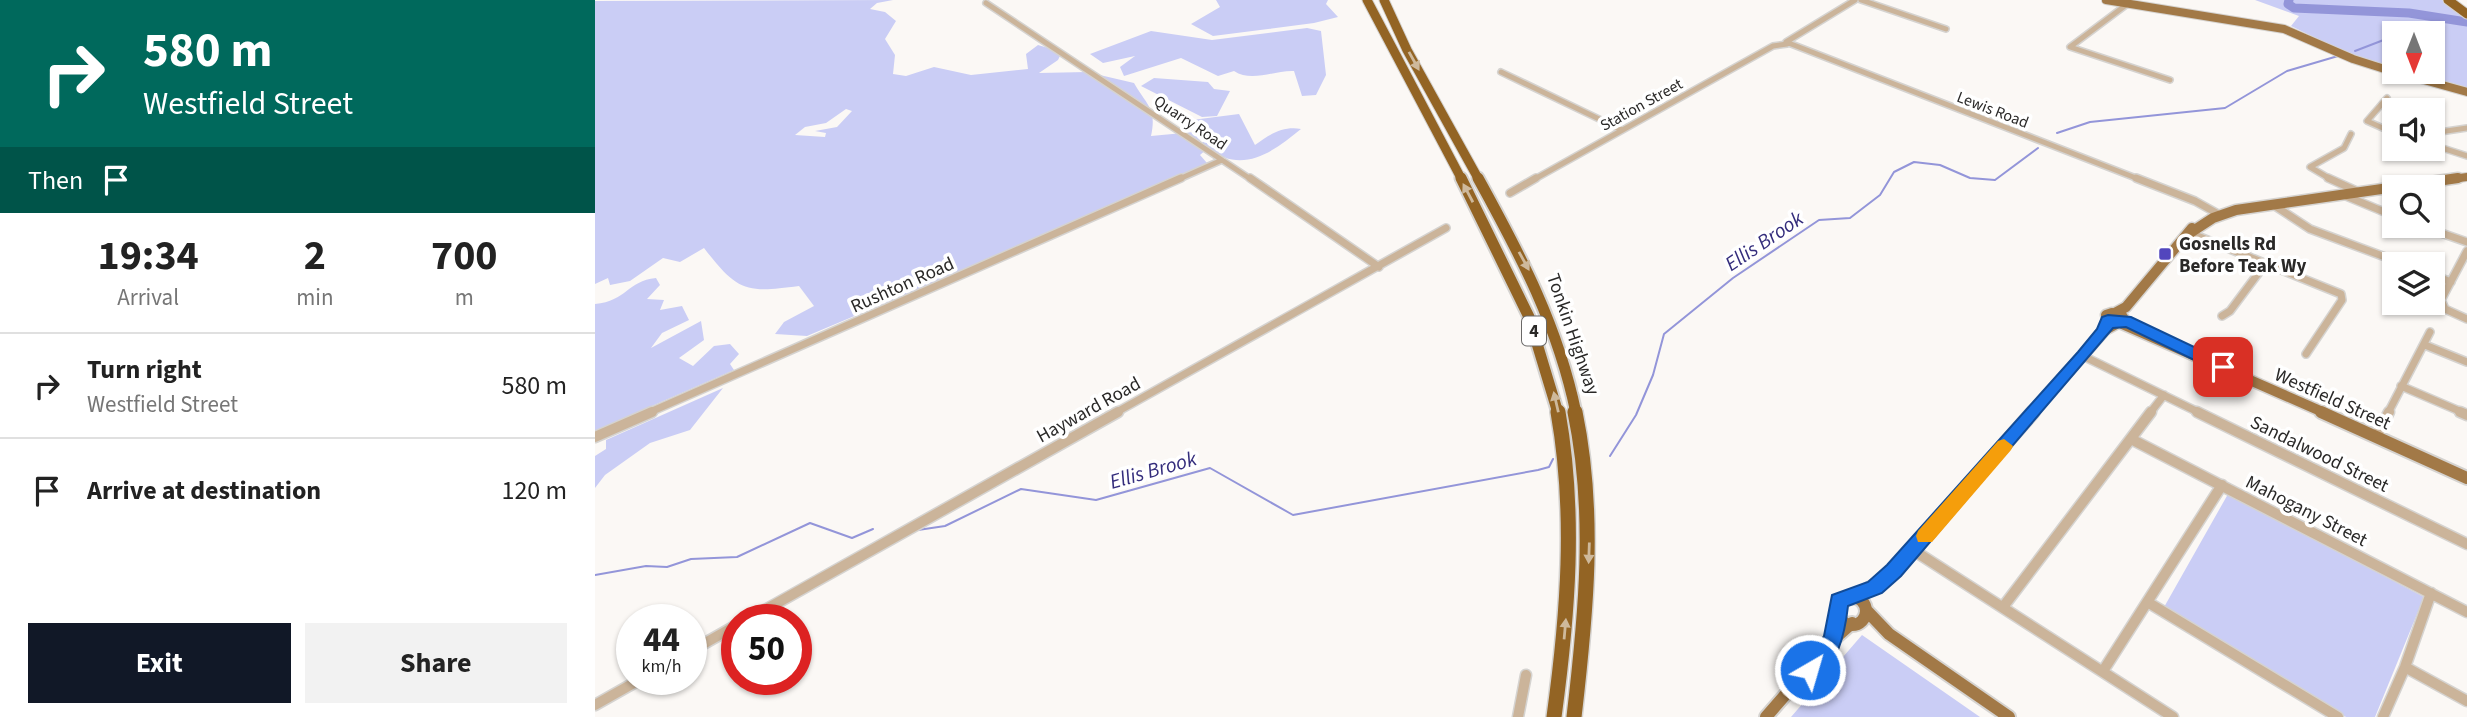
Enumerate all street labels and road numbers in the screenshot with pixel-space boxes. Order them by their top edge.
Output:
street label: Station Street [1596,73,1687,137]
street label: Lewis Road [1954,86,2032,134]
street label: Quarry Road [1150,90,1231,155]
street label: Rushton Road [846,250,959,320]
street label: Tonkin Highway [1539,270,1606,399]
road number: 4 [1522,316,1546,346]
street label: Westfield Street [2270,362,2395,437]
street label: Hayward Road [1032,371,1146,450]
street label: Sandalwood Street [2245,409,2394,500]
street label: Mahogany Street [2241,469,2372,554]

